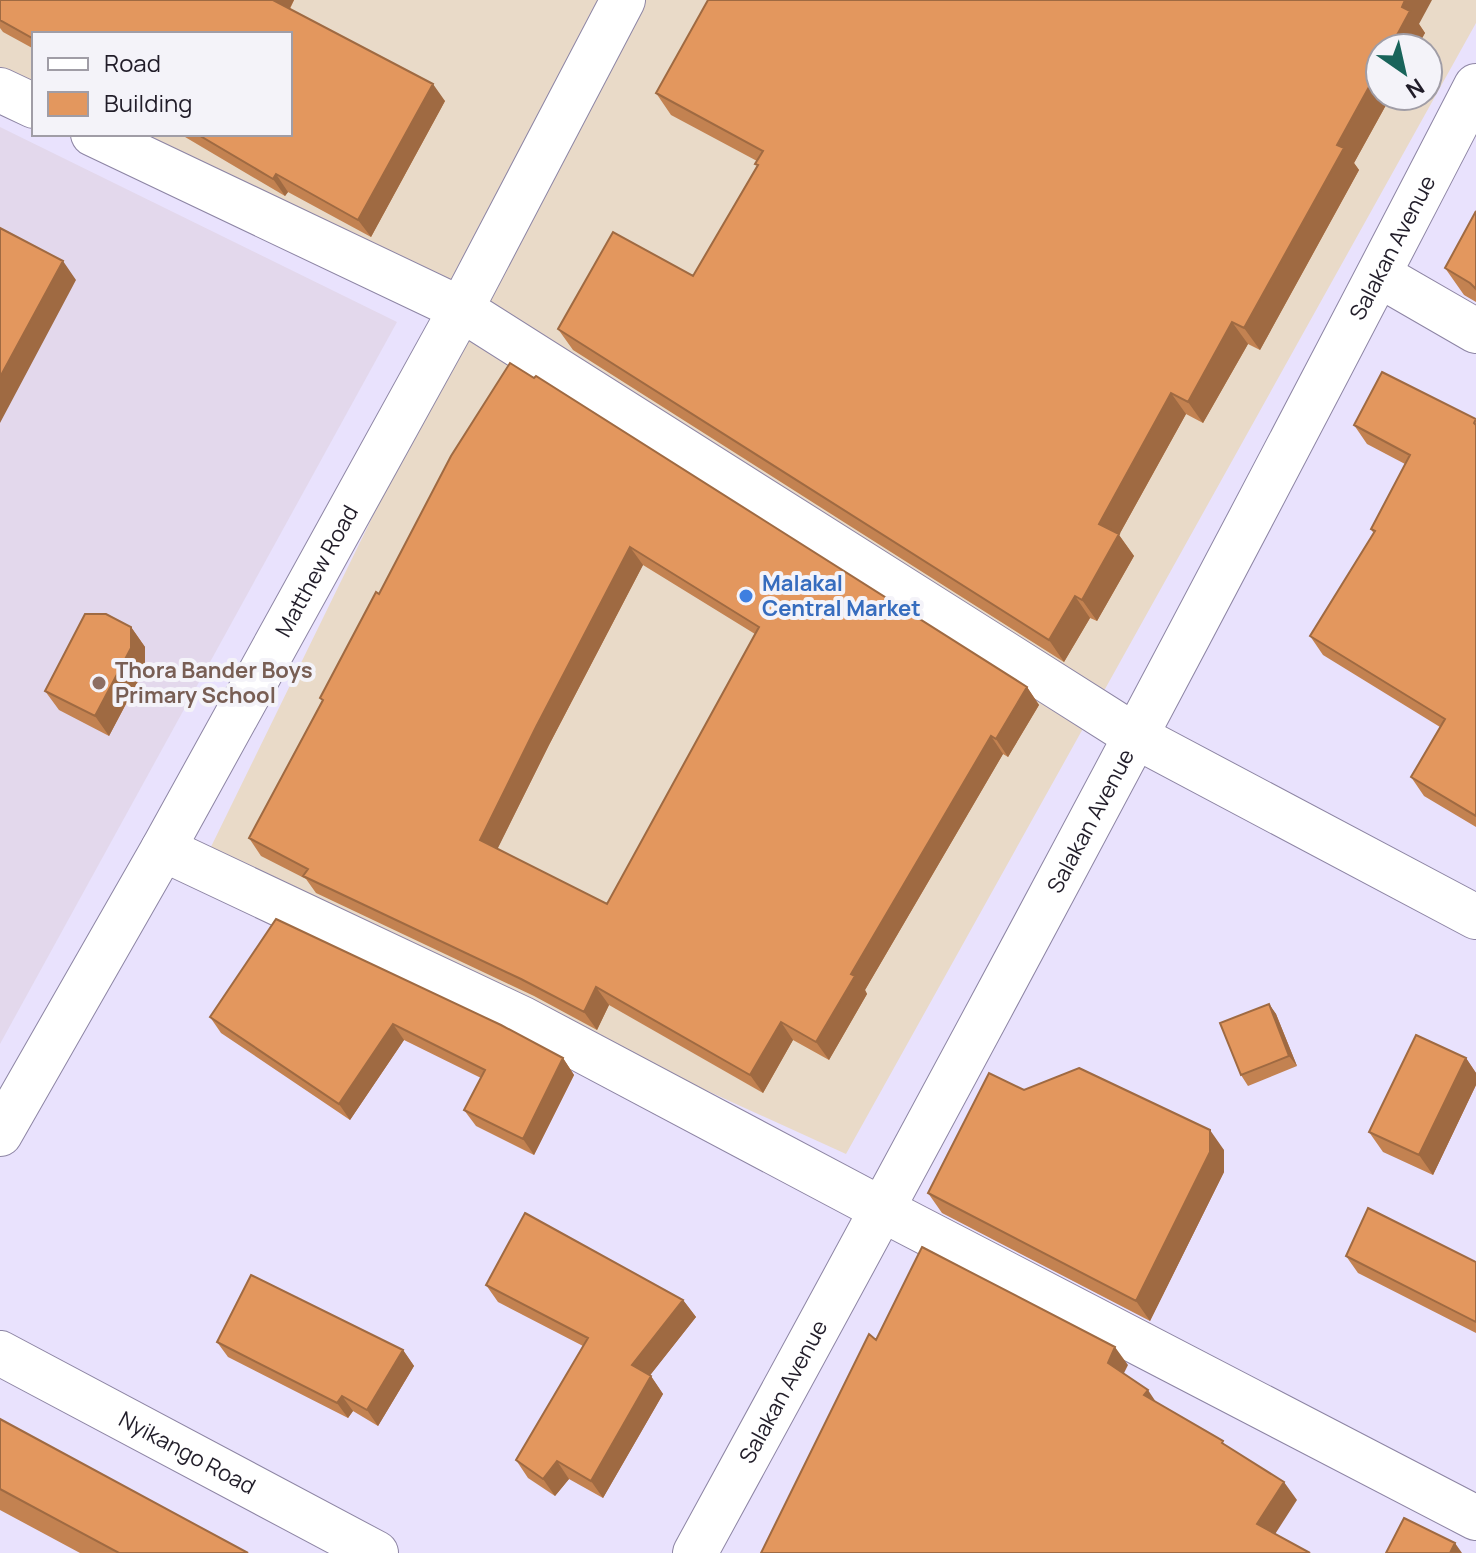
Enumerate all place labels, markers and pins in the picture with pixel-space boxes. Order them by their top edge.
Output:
place label: Malakal Central Market [762,568,921,623]
marker: Malakal Central Market [737,587,755,605]
place label: Thora Bander Boys Primary School [115,655,313,710]
marker: Thora Bander Boys Primary School [90,674,108,692]

